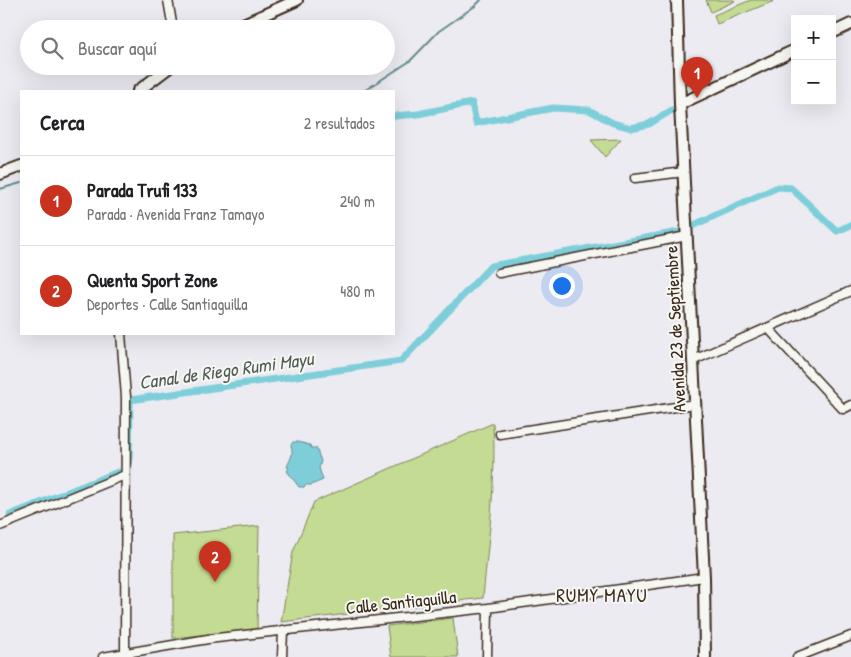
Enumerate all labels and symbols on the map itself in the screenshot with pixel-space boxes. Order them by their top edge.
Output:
pin: 1 [681,57,713,98]
street label: Avenida 23 de Septiembre [658,245,692,413]
your location [549,273,575,299]
water label: Canal de Riego Rumi Mayu [137,345,316,395]
pin: 2 [199,541,231,582]
district label: RUMY MAYU [556,582,648,608]
street label: Calle Santiaguilla [345,584,457,620]

